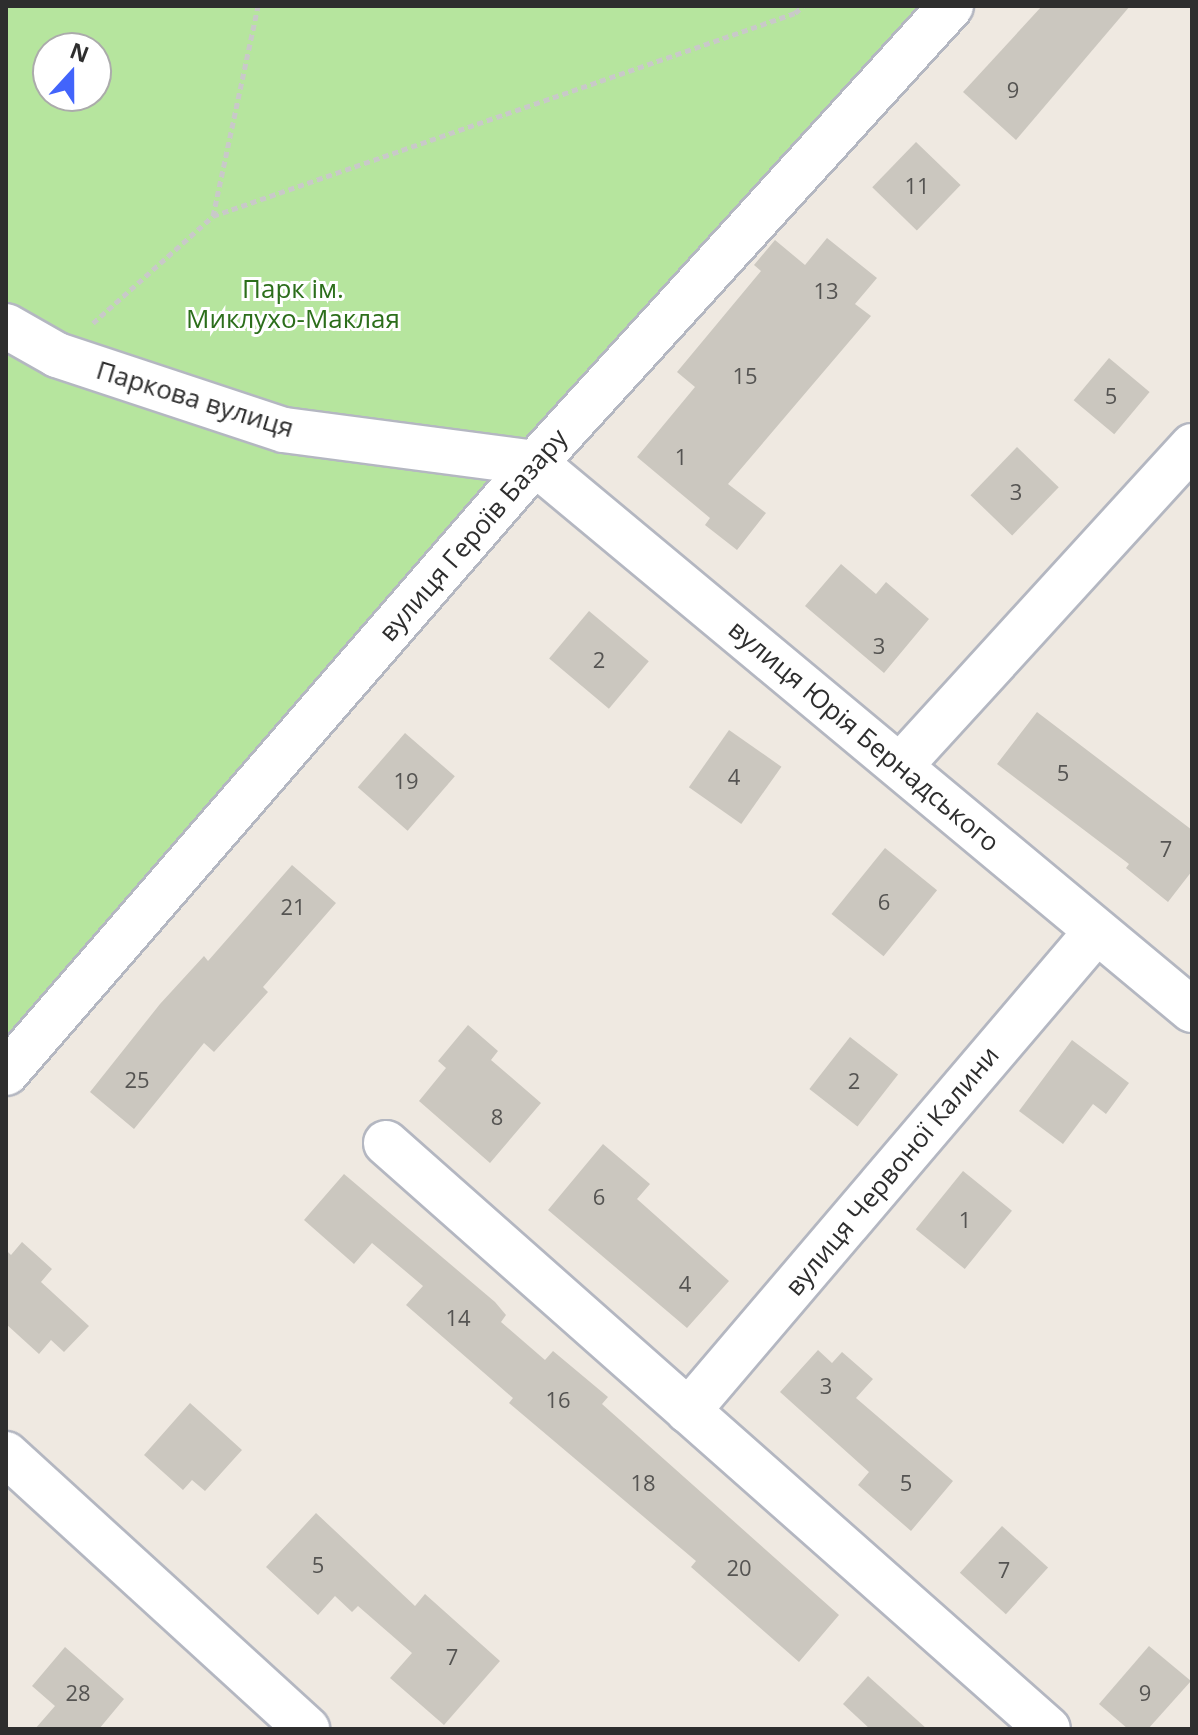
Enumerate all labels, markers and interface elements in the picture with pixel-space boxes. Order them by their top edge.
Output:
north arrow [32,32,112,112]
text: N [66,34,94,69]
house number: 9 [1007,77,1019,103]
house number: 11 [904,173,930,199]
park label: Парк ім. Миклухо-Маклая [186,273,400,334]
house number: 13 [813,278,839,304]
street label: Паркова вулиця [93,354,297,444]
house number: 15 [732,363,758,389]
house number: 5 [1105,383,1117,409]
street label: вулиця Героїв Базару [372,422,574,648]
house number: 1 [675,444,687,470]
house number: 3 [1010,479,1022,505]
street label: вулиця Юрія Бернадського [722,614,1006,858]
house number: 3 [873,633,885,659]
house number: 2 [593,647,605,673]
house number: 5 [1057,760,1069,786]
house number: 4 [728,764,740,790]
house number: 19 [393,768,419,794]
house number: 7 [1160,836,1172,862]
house number: 6 [878,889,890,915]
house number: 21 [280,894,306,920]
street label: вулиця Червоної Калини [778,1040,1006,1302]
house number: 25 [124,1067,150,1093]
house number: 2 [848,1068,860,1094]
house number: 8 [491,1104,503,1130]
house number: 6 [593,1184,605,1210]
house number: 1 [959,1207,971,1233]
house number: 4 [679,1271,691,1297]
house number: 14 [445,1305,471,1331]
house number: 3 [820,1373,832,1399]
house number: 16 [545,1387,571,1413]
house number: 18 [630,1470,656,1496]
house number: 5 [900,1470,912,1496]
house number: 5 [312,1552,324,1578]
house number: 20 [726,1555,752,1581]
house number: 7 [998,1557,1010,1583]
house number: 7 [446,1644,458,1670]
house number: 28 [65,1680,91,1706]
house number: 9 [1139,1680,1151,1706]

